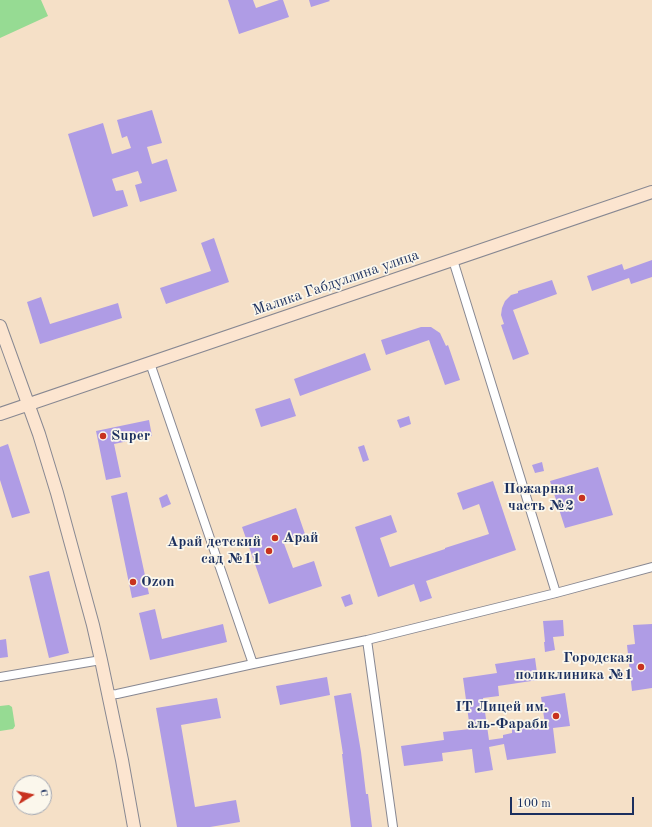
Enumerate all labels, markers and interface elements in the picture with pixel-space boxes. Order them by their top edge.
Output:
street label: Малика Габдуллина улица [251,246,421,320]
place label: Super [111,427,150,445]
marker: Super [98,431,108,441]
place label: Пожарная часть №2 [504,480,574,515]
marker: Пожарная часть №2 [577,493,587,503]
place label: Арай [283,529,319,547]
place label: Арай детский сад №11 [167,533,261,568]
marker: Арай [270,533,280,543]
marker: Арай детский сад №11 [264,546,274,556]
place label: Ozon [141,573,174,591]
marker: Ozon [128,577,138,587]
place label: Городская поликлиника №1 [515,649,633,684]
marker: Городская поликлиника №1 [636,662,646,672]
place label: IT Лицей им. аль-Фараби [455,698,548,733]
marker: IT Лицей им. аль-Фараби [551,711,561,721]
north arrow [12,775,52,815]
text: С [37,788,49,798]
scale bar [512,789,636,815]
text: 100 m [517,798,551,810]

